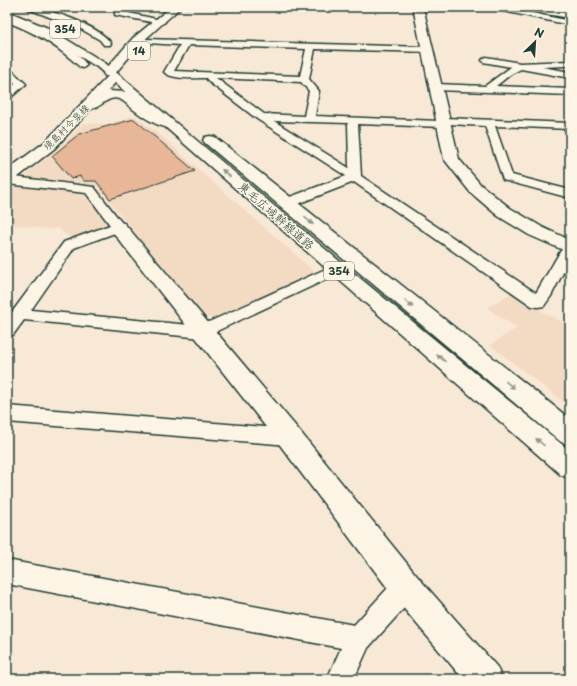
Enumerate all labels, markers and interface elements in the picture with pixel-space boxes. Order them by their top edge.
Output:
road number: 354 [50,20,80,38]
north arrow [515,22,555,62]
text: N [532,23,547,42]
road number: 14 [128,42,150,60]
street label: 境島村今泉線 [39,100,92,153]
one-way arrow [221,169,230,178]
street label: 東毛広域幹線道路 [235,177,319,254]
one-way arrow [304,217,314,226]
road number: 354 [324,262,354,280]
one-way arrow [404,299,415,308]
one-way arrow [436,353,447,362]
one-way arrow [505,381,516,390]
one-way arrow [535,438,546,447]

